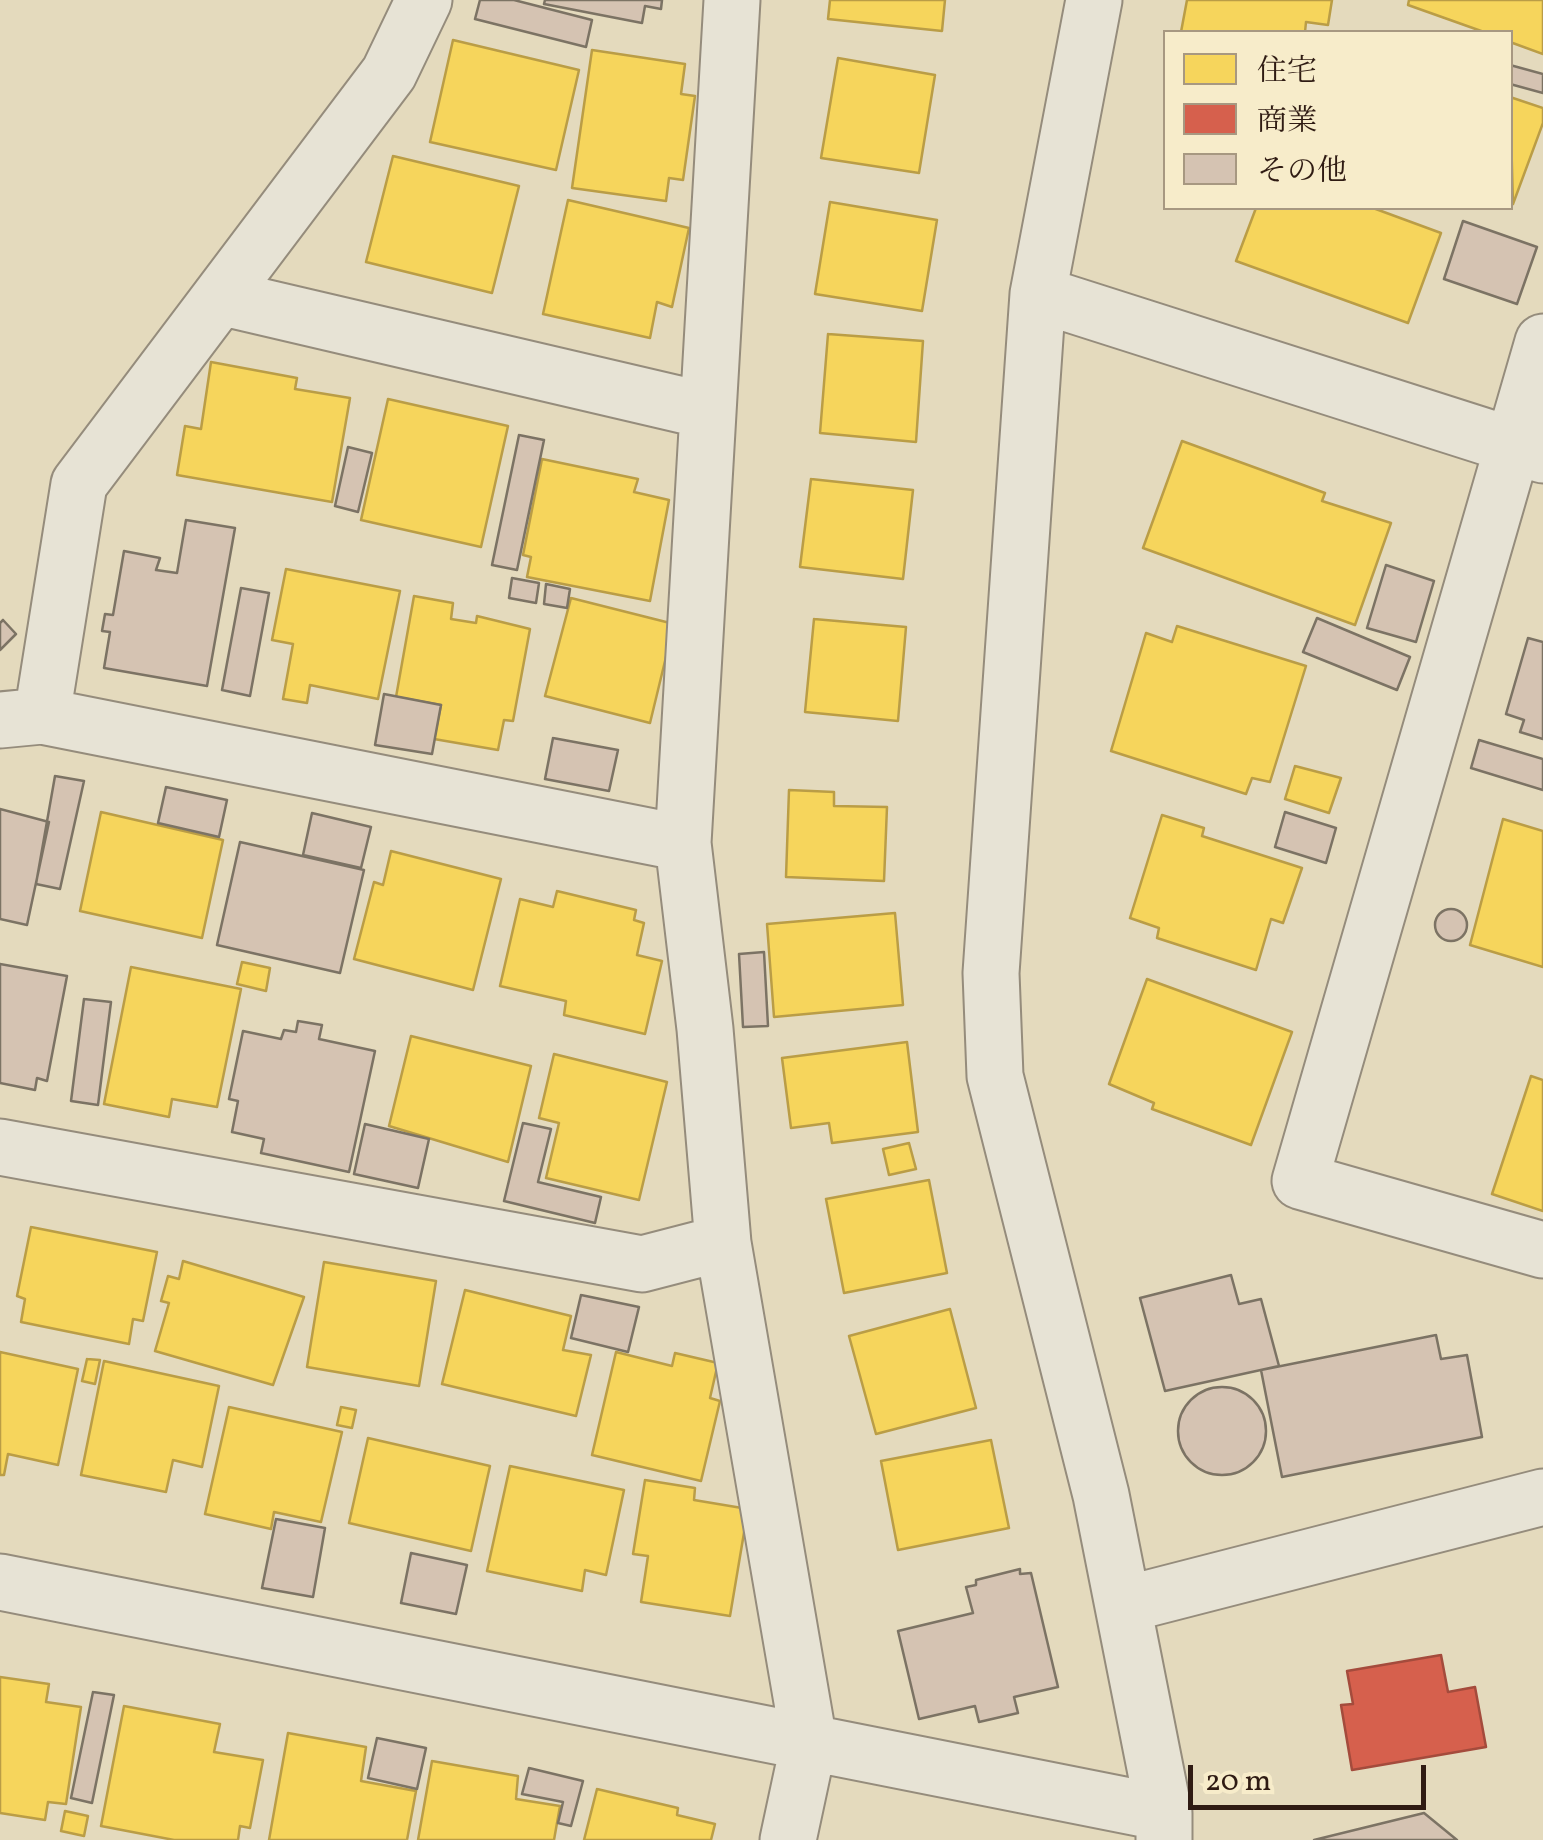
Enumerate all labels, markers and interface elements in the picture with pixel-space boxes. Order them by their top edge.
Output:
legend [1163,30,1513,210]
text: 住宅 [1257,51,1317,93]
text: 商業 [1257,101,1317,143]
text: その他 [1257,151,1347,193]
scale bar [1193,1745,1430,1807]
text: 20 m [1205,1761,1271,1803]

